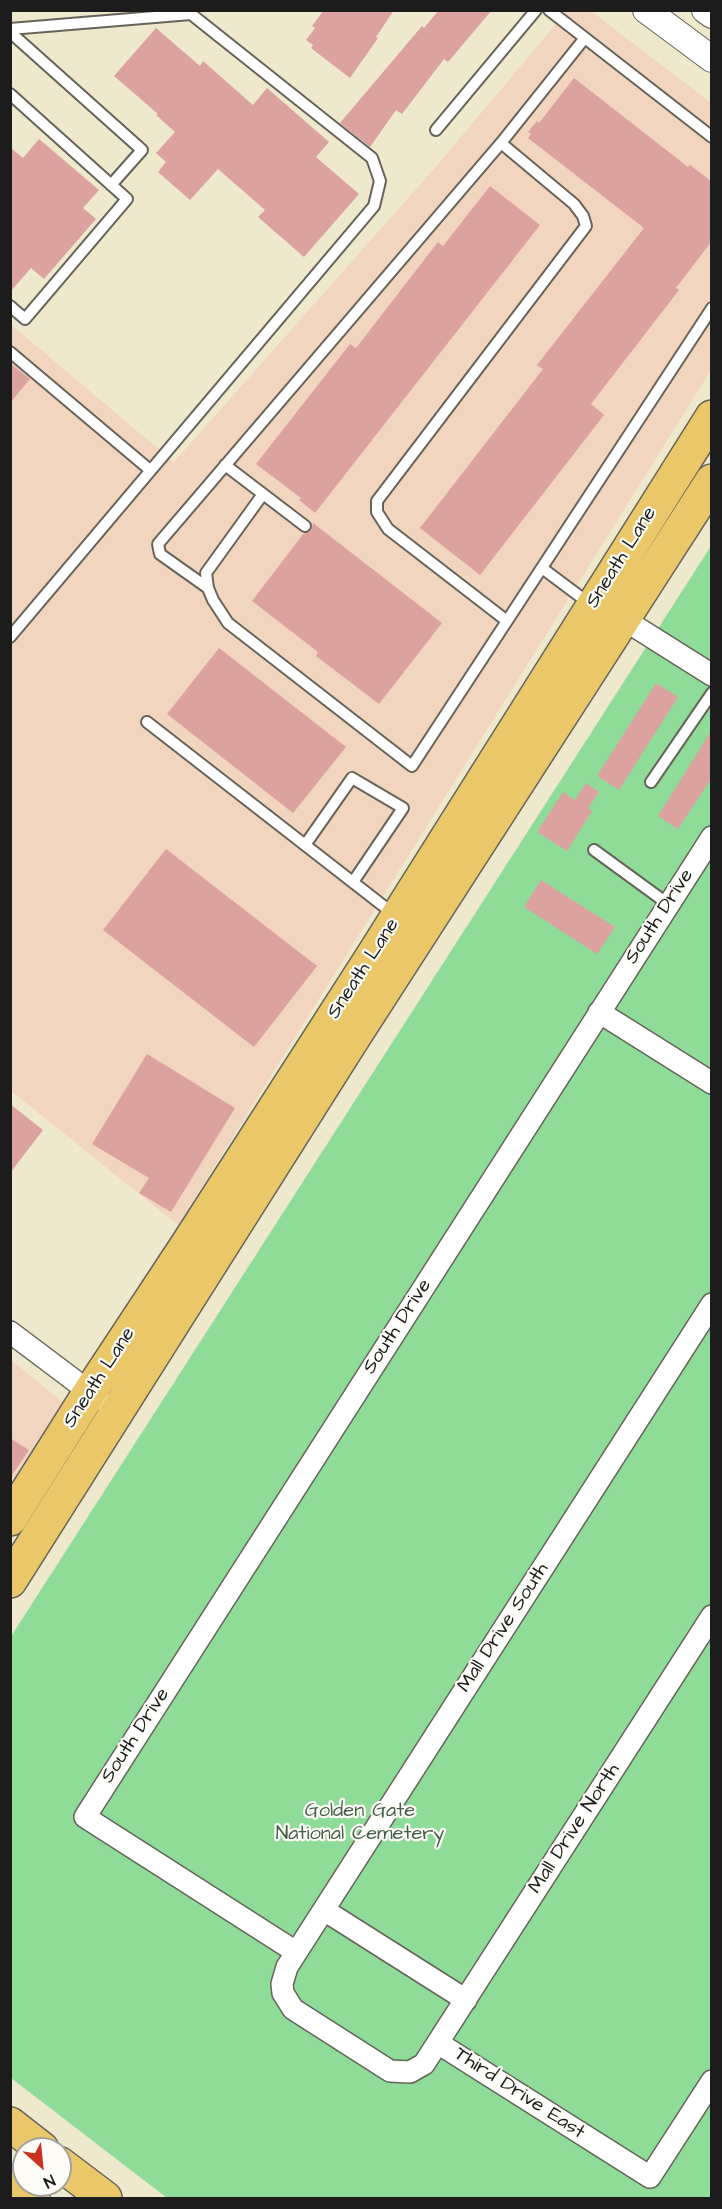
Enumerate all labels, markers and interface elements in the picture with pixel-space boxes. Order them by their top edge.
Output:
street label: Sneath Lane [581,503,663,613]
street label: South Drive [620,865,700,969]
street label: Sneath Lane [323,914,405,1024]
street label: South Drive [358,1275,438,1379]
street label: Sneath Lane [59,1323,141,1433]
street label: Mall Drive South [453,1559,555,1697]
street label: South Drive [96,1684,176,1788]
street label: Mall Drive North [524,1760,626,1898]
park label: Golden Gate National Cemetery [276,1800,444,1847]
street label: Third Drive East [449,2043,589,2145]
north arrow [12,2137,72,2197]
text: N [40,2169,59,2193]

